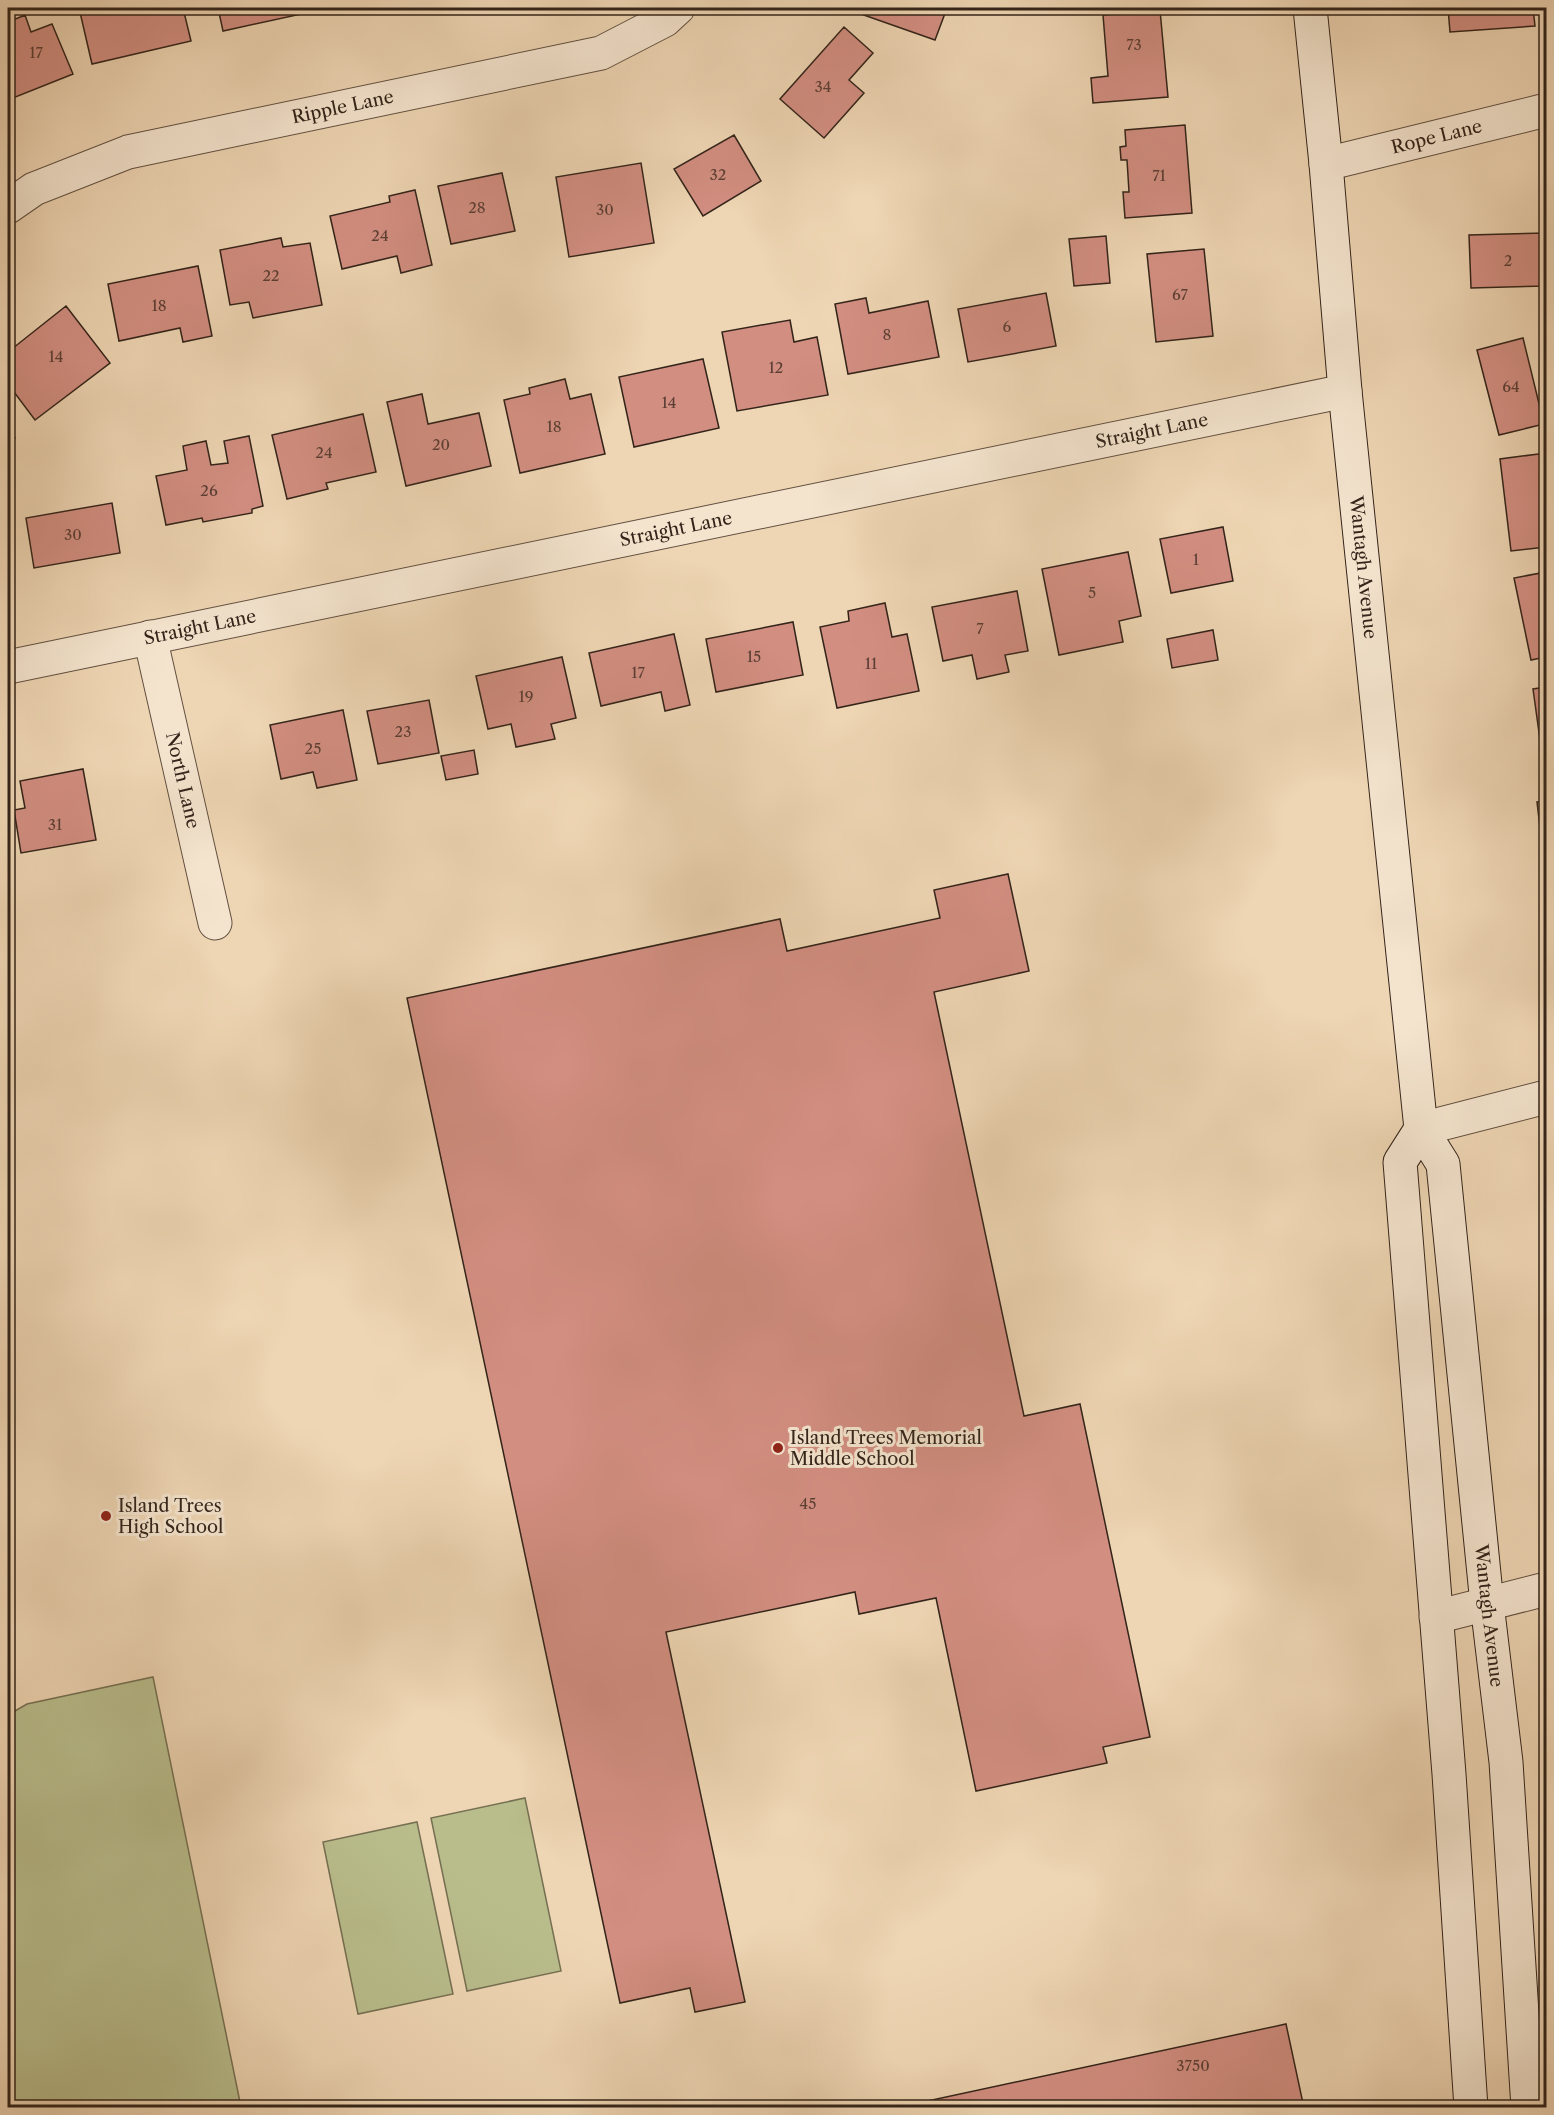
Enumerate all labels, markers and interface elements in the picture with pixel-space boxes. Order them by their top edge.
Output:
house number: 73 [1126,35,1142,54]
house number: 17 [29,43,43,62]
house number: 34 [815,77,831,96]
street label: Ripple Lane [290,86,396,128]
street label: Rope Lane [1389,115,1484,159]
house number: 32 [710,165,726,184]
house number: 71 [1152,166,1167,185]
house number: 28 [468,198,486,217]
house number: 30 [596,200,614,219]
house number: 24 [371,226,389,245]
house number: 2 [1504,251,1512,270]
house number: 22 [262,266,280,285]
house number: 67 [1172,285,1189,304]
house number: 18 [151,296,167,315]
house number: 6 [1003,317,1012,336]
house number: 8 [883,325,892,344]
house number: 14 [49,347,63,366]
house number: 12 [769,358,783,377]
house number: 64 [1502,377,1520,396]
house number: 14 [662,393,676,412]
street label: Straight Lane [1094,409,1210,453]
house number: 18 [546,417,562,436]
house number: 20 [432,435,450,454]
house number: 24 [315,443,333,462]
house number: 26 [200,481,218,500]
street label: Wantagh Avenue [1345,494,1381,640]
street label: Straight Lane [618,507,734,551]
house number: 30 [64,525,82,544]
house number: 1 [1193,550,1200,569]
house number: 5 [1088,583,1096,602]
street label: Straight Lane [142,605,258,650]
house number: 7 [976,619,984,638]
house number: 15 [747,647,761,666]
house number: 11 [865,654,878,673]
house number: 17 [631,663,645,682]
house number: 19 [518,687,534,706]
house number: 23 [395,722,411,741]
street label: North Lane [161,730,204,831]
house number: 25 [305,739,321,758]
house number: 31 [48,815,63,834]
place label: Island Trees Memorial Middle School [790,1427,982,1470]
marker: Island Trees Memorial Middle School [771,1441,785,1455]
house number: 45 [800,1494,816,1513]
place label: Island Trees High School [118,1495,223,1538]
marker: Island Trees High School [99,1509,113,1523]
street label: Wantagh Avenue [1470,1542,1508,1689]
house number: 3750 [1176,2056,1210,2075]

